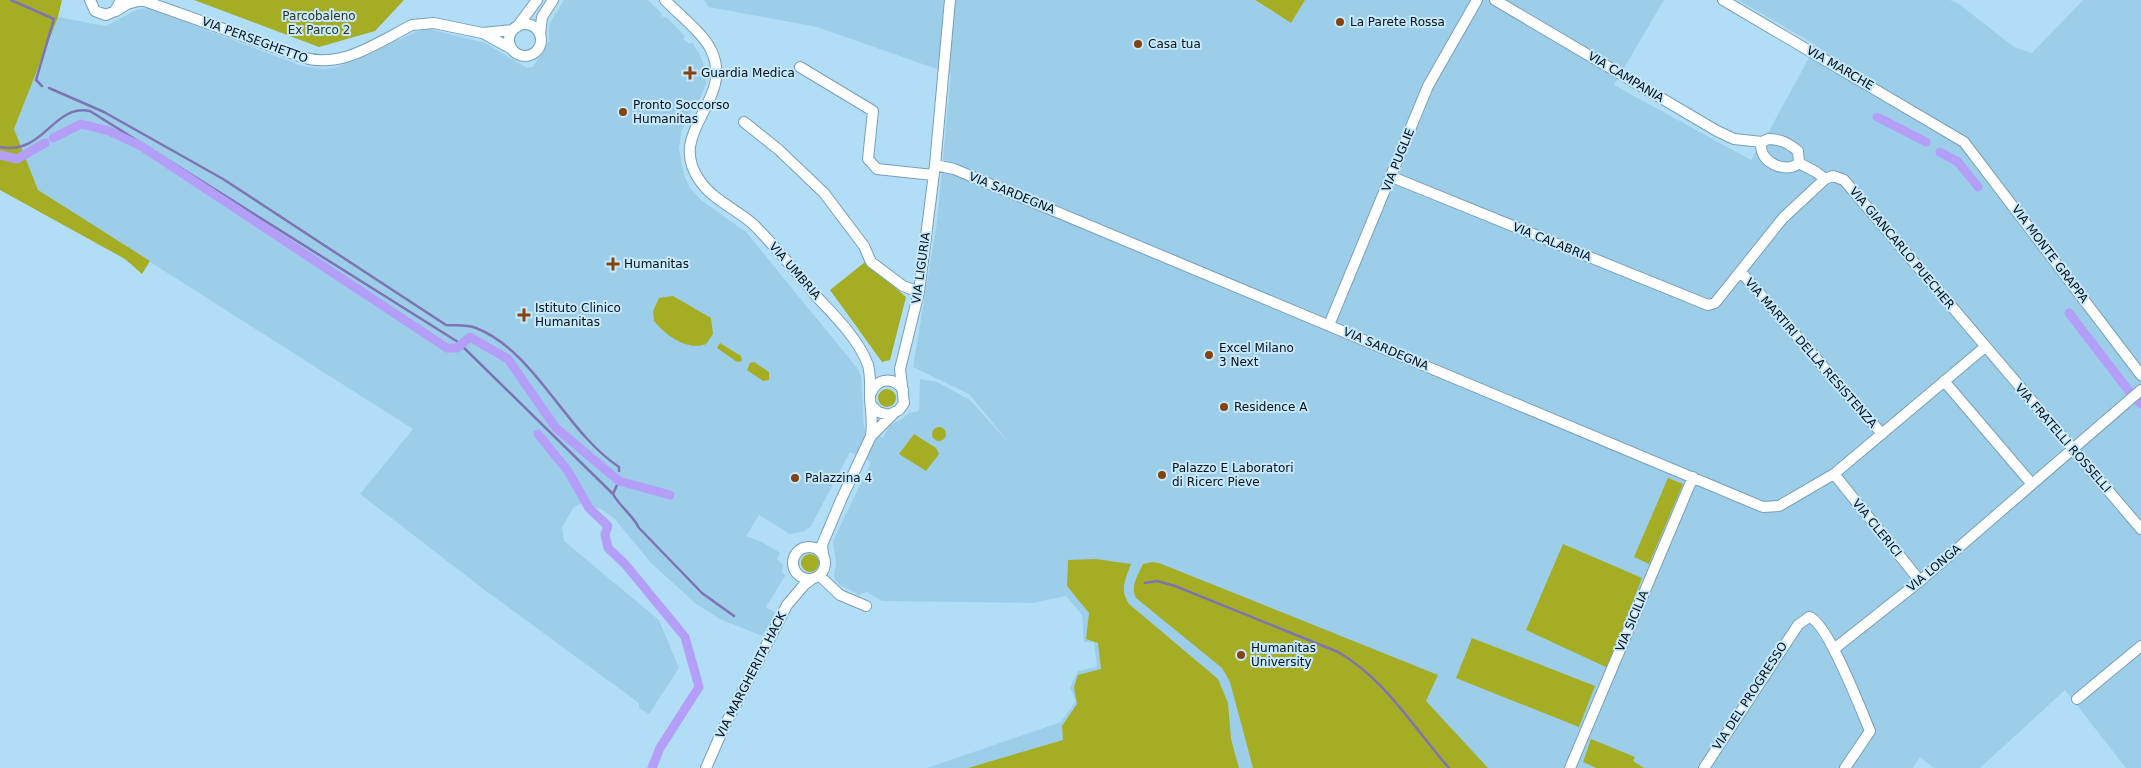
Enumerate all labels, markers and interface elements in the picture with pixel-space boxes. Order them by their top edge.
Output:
park label: Parcobaleno Ex Parco 2 [282,9,356,37]
street label: VIA PERSEGHETTO [200,14,310,66]
place label: La Parete Rossa [1350,15,1445,29]
marker: La Parete Rossa [1334,16,1346,28]
place label: Casa tua [1148,37,1201,51]
marker: Casa tua [1132,38,1144,50]
street label: VIA MARCHE [1804,43,1876,93]
street label: VIA CAMPANIA [1585,49,1667,106]
marker: Guardia Medica [683,66,697,80]
place label: Guardia Medica [701,66,795,80]
place label: Pronto Soccorso Humanitas [633,98,730,126]
marker: Pronto Soccorso Humanitas [617,106,629,118]
street label: VIA PUGLIE [1379,126,1417,194]
street label: VIA SARDEGNA [967,169,1058,217]
street label: VIA GIANCARLO PUECHER [1847,184,1957,312]
street label: VIA MONTE GRAPPA [2009,202,2092,306]
street label: VIA CALABRIA [1511,220,1594,264]
street label: VIA LIGURIA [909,231,933,305]
street label: VIA UMBRIA [766,240,824,303]
marker: Humanitas [606,257,620,271]
place label: Humanitas [624,257,689,271]
street label: VIA MARTIRI DELLA RESISTENZA [1742,275,1880,431]
place label: Istituto Clinico Humanitas [535,301,621,329]
marker: Istituto Clinico Humanitas [517,308,531,322]
street label: VIA SARDEGNA [1341,325,1432,374]
place label: Excel Milano 3 Next [1219,341,1294,369]
marker: Excel Milano 3 Next [1203,349,1215,361]
street label: VIA FRATELLI ROSSELLI [2012,381,2114,495]
place label: Residence A [1234,400,1308,414]
marker: Residence A [1218,401,1230,413]
place label: Palazzo E Laboratori di Ricerc Pieve [1172,461,1294,489]
marker: Palazzo E Laboratori di Ricerc Pieve [1156,469,1168,481]
place label: Palazzina 4 [805,471,872,485]
marker: Palazzina 4 [789,472,801,484]
street label: VIA CLERICI [1849,496,1905,560]
street label: VIA LONGA [1904,541,1964,595]
street label: VIA SICILIA [1613,587,1652,654]
street label: VIA MARGHERITA HACK [713,608,790,741]
street label: VIA DEL PROGRESSO [1710,639,1790,753]
place label: Humanitas University [1251,641,1316,669]
marker: Humanitas University [1235,649,1247,661]

